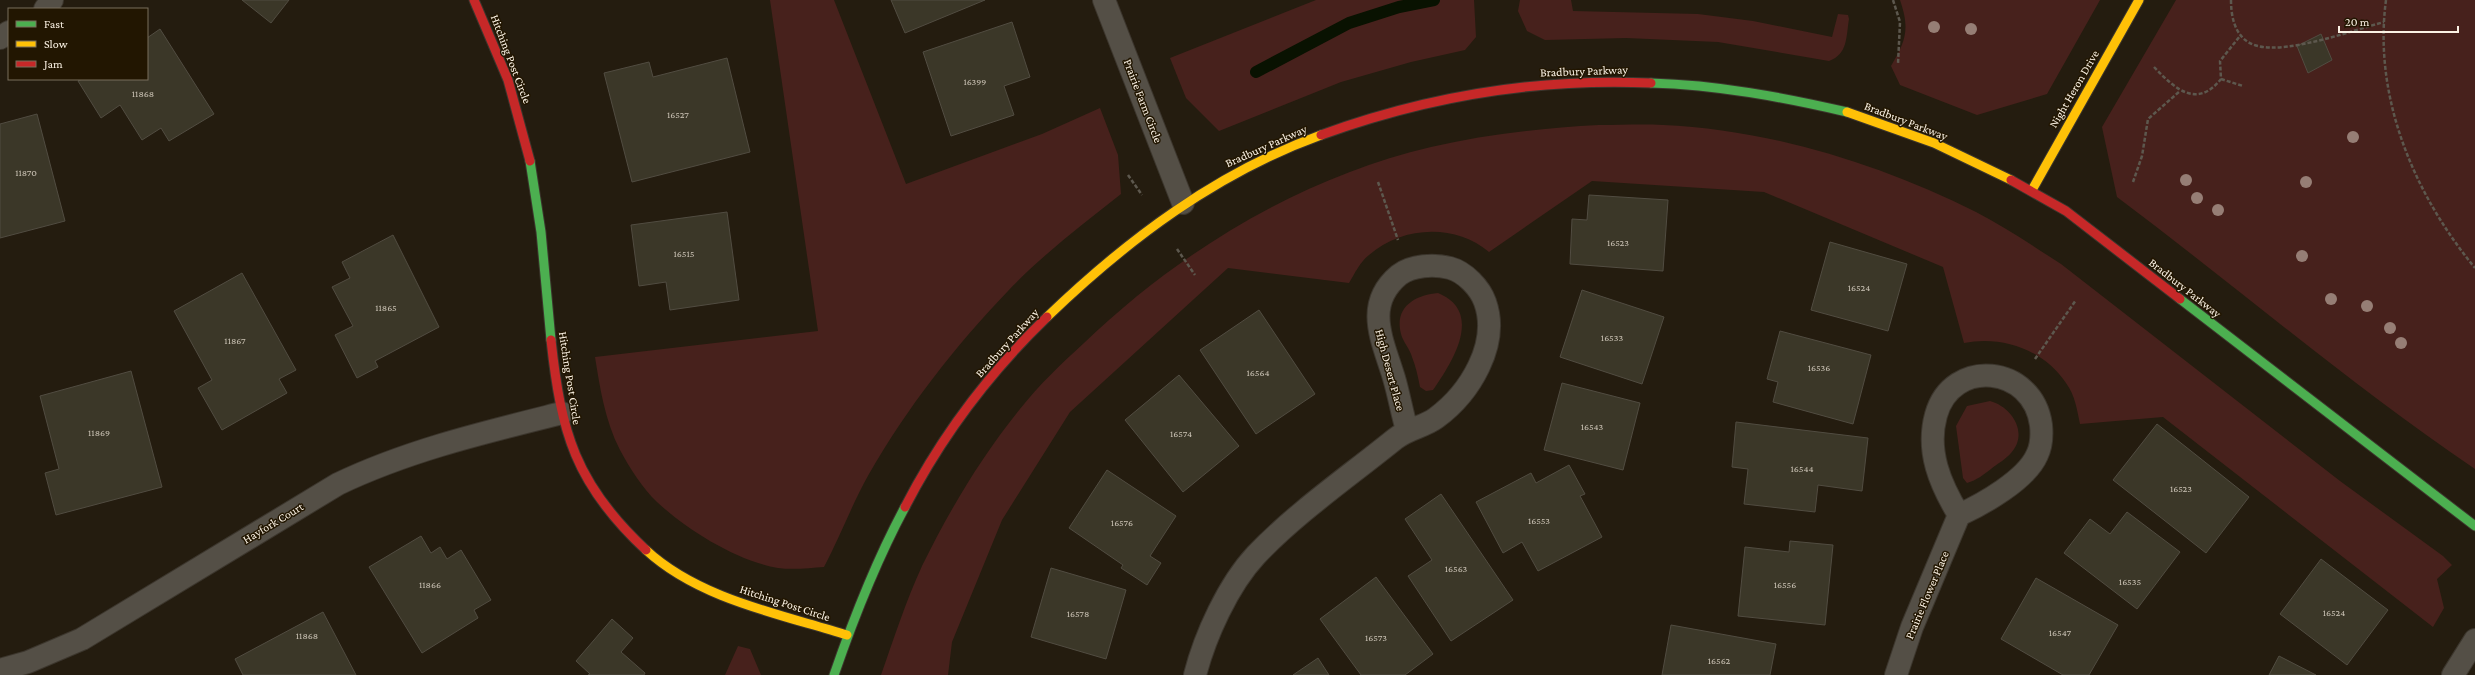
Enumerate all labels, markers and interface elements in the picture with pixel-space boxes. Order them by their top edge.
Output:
legend [8,8,148,80]
scale bar [2339,8,2458,34]
street label: Hitching Post Circle [488,13,534,105]
text: 20 m [2345,15,2370,29]
text: Fast [44,17,65,31]
text: Slow [44,37,68,51]
street label: Night Heron Drive [2046,48,2102,130]
text: Jam [43,57,63,71]
street label: Prairie Farm Circle [1121,57,1165,145]
street label: Bradbury Parkway [1540,62,1629,80]
house number: 16399 [964,76,986,87]
house number: 11868 [132,88,154,99]
street label: Bradbury Parkway [1862,99,1950,143]
house number: 16527 [667,109,689,120]
street label: Bradbury Parkway [1223,122,1309,170]
house number: 11870 [15,167,37,178]
house number: 16523 [1607,237,1629,248]
house number: 16515 [674,248,695,259]
street label: Bradbury Parkway [2146,255,2224,321]
house number: 16524 [1848,282,1870,293]
house number: 11865 [375,302,397,313]
street label: Bradbury Parkway [972,305,1042,380]
street label: High Desert Place [1372,328,1408,412]
street label: Hitching Post Circle [556,330,584,426]
house number: 16533 [1601,332,1623,343]
house number: 11867 [224,335,246,346]
house number: 16536 [1808,362,1830,373]
house number: 16564 [1246,367,1270,378]
house number: 16543 [1581,421,1604,432]
house number: 11869 [88,427,110,438]
house number: 16574 [1170,428,1192,439]
house number: 16544 [1790,463,1814,474]
house number: 16523 [2170,483,2192,494]
street label: Hayfork Court [240,499,307,547]
house number: 16553 [1528,515,1550,526]
house number: 16576 [1111,517,1133,528]
street label: Prairie Flower Place [1902,549,1952,641]
house number: 16563 [1445,563,1467,574]
house number: 16535 [2119,576,2141,587]
house number: 11866 [419,579,441,590]
house number: 16556 [1774,579,1796,590]
street label: Hitching Post Circle [738,582,832,624]
house number: 16524 [2323,607,2345,618]
house number: 16578 [1067,608,1089,619]
house number: 16547 [2049,627,2072,638]
house number: 11868 [296,630,318,641]
house number: 16573 [1365,632,1387,643]
house number: 16562 [1708,655,1731,666]

